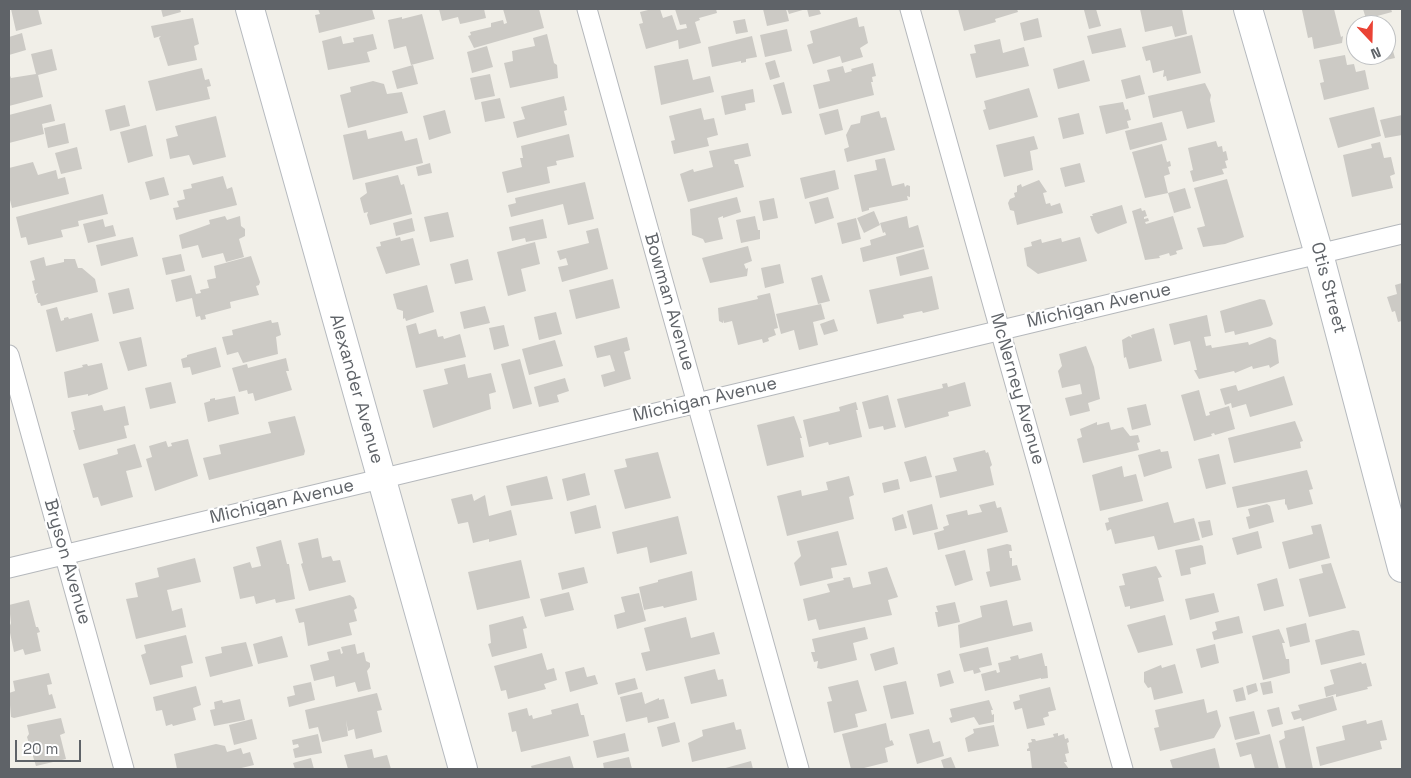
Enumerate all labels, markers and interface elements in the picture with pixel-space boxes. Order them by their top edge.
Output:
north arrow [1346,15,1396,65]
text: N [1368,43,1384,63]
street label: Bowman Avenue [639,231,699,373]
street label: Otis Street [1305,240,1351,336]
street label: Michigan Avenue [1025,279,1173,333]
street label: McNerney Avenue [985,311,1049,467]
street label: Alexander Avenue [324,312,388,466]
street label: Michigan Avenue [631,373,779,427]
street label: Michigan Avenue [208,475,356,529]
street label: Bryson Avenue [39,497,95,627]
scale bar [18,730,84,762]
text: 20 m [23,739,58,758]

